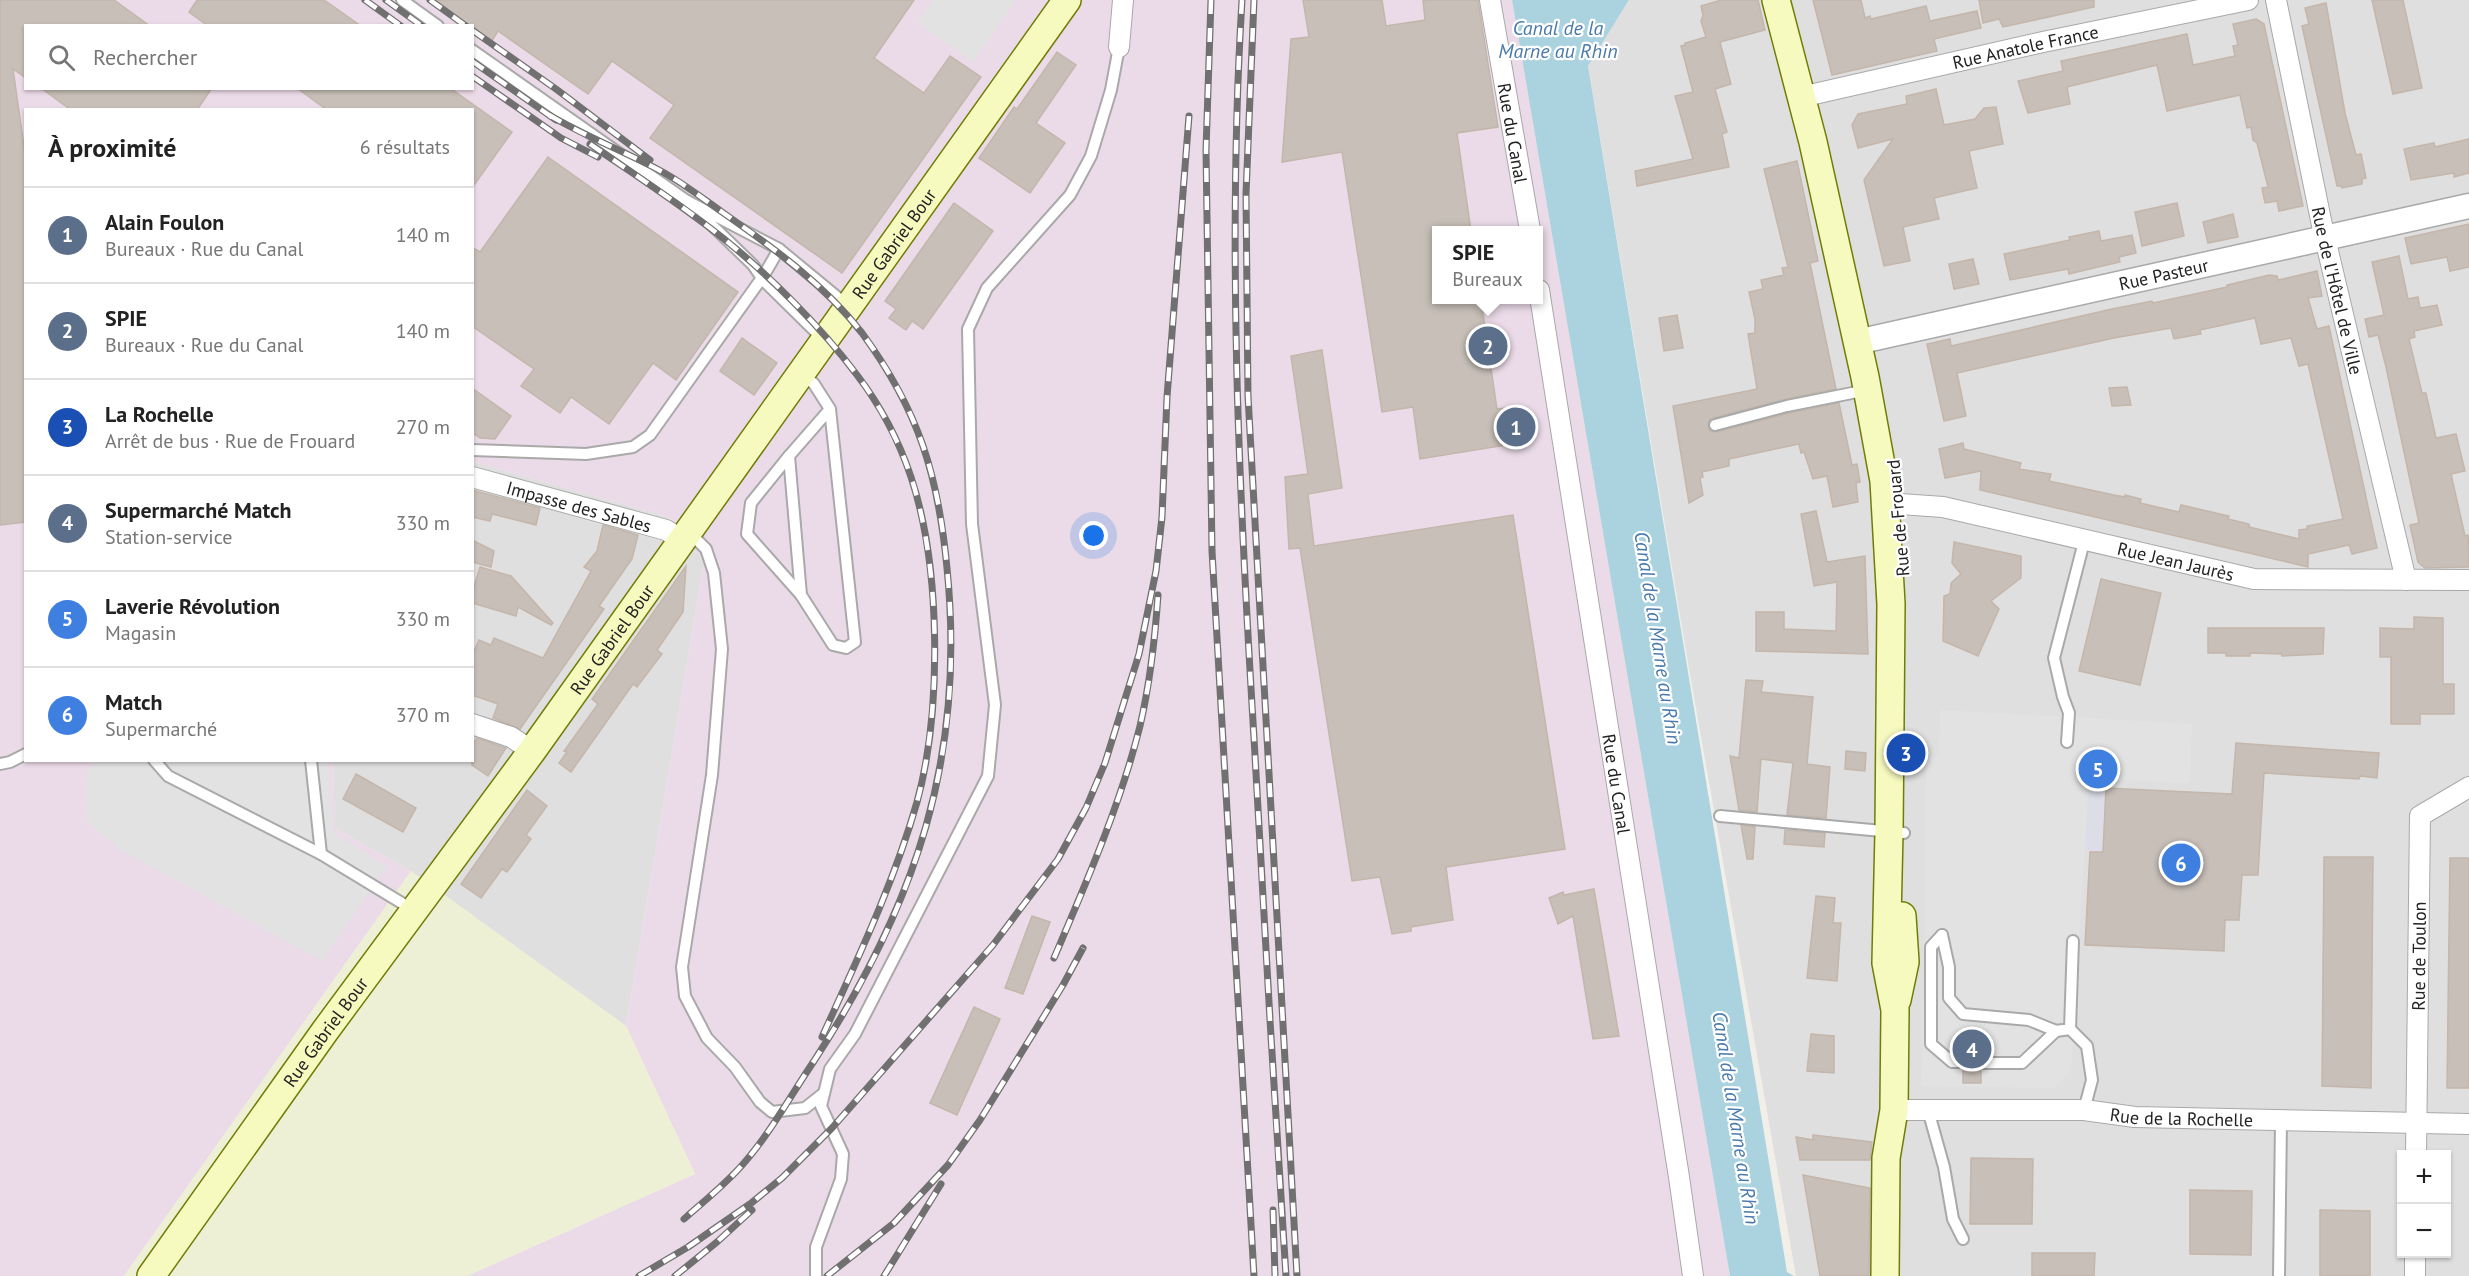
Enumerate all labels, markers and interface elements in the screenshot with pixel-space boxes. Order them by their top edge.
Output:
water label: Canal de la Marne au Rhin [1498,15,1618,64]
street label: Rue Anatole France [1950,19,2100,74]
search box [24,24,474,90]
icon: search [45,41,78,74]
text: Rechercher [93,43,197,71]
street label: Rue du Canal [1493,81,1533,186]
text: À proximité [48,131,176,164]
text: 6 résultats [360,134,450,160]
street label: Rue Gabriel Bour [847,184,941,303]
street label: Rue de l'Hôtel de Ville [2307,205,2368,377]
text: Alain Foulon [105,208,224,236]
text: 1 [62,222,73,248]
text: 140 m [396,222,450,248]
popup [1432,226,1543,304]
text: Bureaux · Rue du Canal [105,236,303,262]
text: SPIE [1452,238,1494,266]
street label: Rue Pasteur [2117,253,2210,295]
text: Bureaux [1452,266,1523,292]
text: SPIE [105,304,147,332]
text: 2 [62,318,73,344]
text: 140 m [396,318,450,344]
pin: 2 [1468,324,1508,368]
text: Bureaux · Rue du Canal [105,332,303,358]
text: La Rochelle [105,400,214,428]
pin: 1 [1496,404,1536,450]
text: 3 [62,414,73,440]
text: 270 m [396,414,450,440]
text: Arrêt de bus · Rue de Frouard [105,428,355,454]
street label: Rue de Frouard [1881,459,1915,577]
street label: Impasse des Sables [504,476,654,537]
text: Supermarché Match [105,496,291,524]
text: 4 [62,510,73,536]
text: 330 m [396,510,450,536]
your location [1079,521,1108,550]
text: Station-service [105,524,232,550]
water label: Canal de la Marne au Rhin [1628,530,1688,746]
street label: Rue Jean Jaurès [2115,536,2236,585]
street label: Rue Gabriel Bour [565,580,659,699]
text: Laverie Révolution [105,592,280,620]
text: 5 [62,606,73,632]
text: 330 m [396,606,450,632]
text: Magasin [105,620,176,646]
text: Match [105,688,163,716]
text: 6 [62,702,73,728]
text: 370 m [396,702,450,728]
text: Supermarché [105,716,217,742]
pin: 3 [1886,730,1926,776]
street label: Rue du Canal [1598,732,1636,836]
pin: 5 [2078,746,2118,792]
pin: 6 [2162,840,2200,886]
street label: Rue de Toulon [2406,901,2430,1011]
street label: Rue Gabriel Bour [278,972,373,1091]
water label: Canal de la Marne au Rhin [1706,1010,1766,1226]
pin: 4 [1952,1026,1992,1072]
street label: Rue de la Rochelle [2109,1102,2253,1131]
map controls [2397,1150,2451,1258]
button: + [2397,1150,2451,1204]
button: − [2397,1204,2451,1258]

